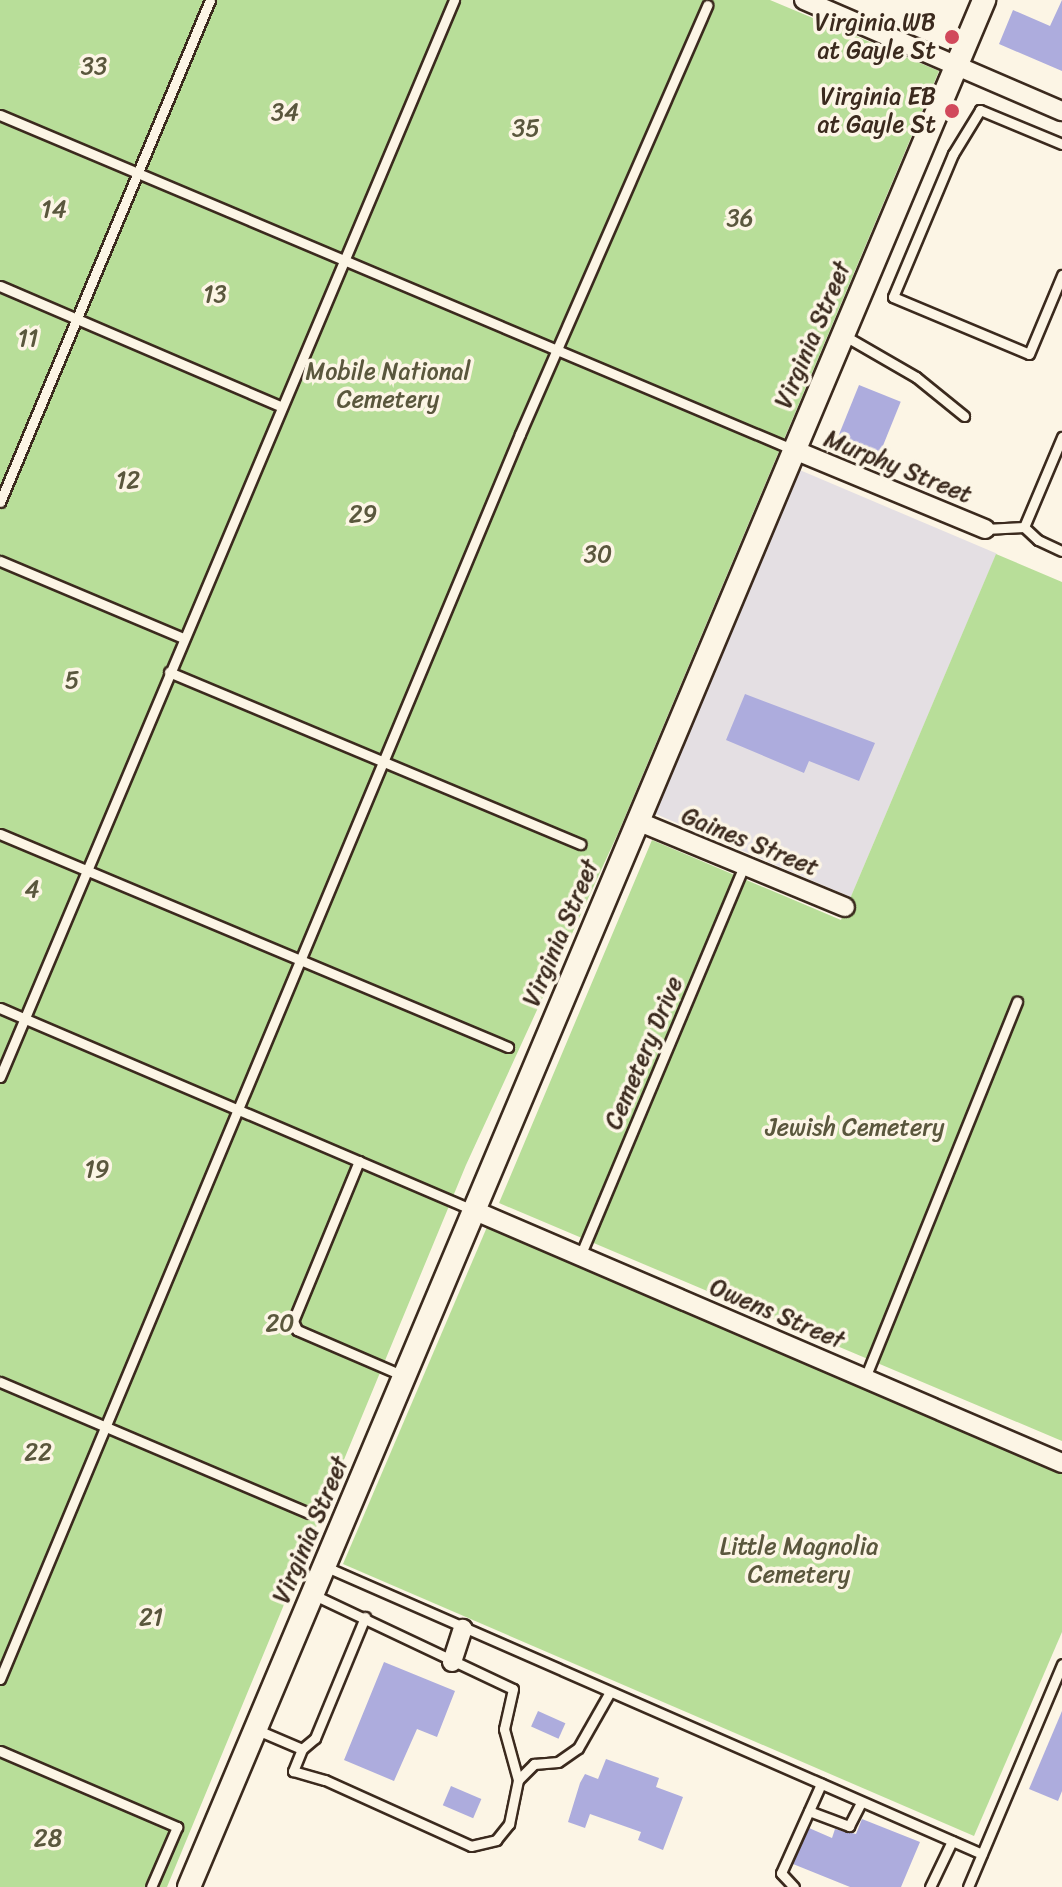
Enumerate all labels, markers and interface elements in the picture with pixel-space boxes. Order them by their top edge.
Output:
place label: Virginia WB at Gayle St [815,9,936,65]
marker: Virginia WB at Gayle St [943,28,961,46]
park label: 33 [81,53,107,81]
place label: Virginia EB at Gayle St [817,83,936,139]
park label: 34 [271,99,299,127]
marker: Virginia EB at Gayle St [943,102,961,120]
park label: 35 [512,115,540,143]
park label: 14 [41,196,67,224]
park label: 36 [727,205,753,233]
street label: Virginia Street [769,257,857,413]
park label: 13 [203,281,227,309]
park label: 11 [18,325,38,353]
park label: Mobile National Cemetery [305,358,471,414]
street label: Murphy Street [820,424,976,510]
park label: 12 [116,467,140,495]
park label: 29 [349,501,377,529]
park label: 30 [584,541,612,569]
park label: 5 [65,667,79,695]
street label: Gaines Street [677,801,823,883]
street label: Virginia Street [517,855,605,1011]
park label: 4 [25,876,39,904]
street label: Cemetery Drive [599,972,689,1134]
park label: Jewish Cemetery [765,1114,945,1142]
park label: 19 [84,1156,110,1184]
street label: Owens Street [705,1273,849,1355]
park label: 20 [265,1310,295,1338]
park label: 22 [24,1439,52,1467]
street label: Virginia Street [267,1452,355,1608]
park label: Little Magnolia Cemetery [720,1533,878,1589]
park label: 21 [139,1604,163,1632]
park label: 28 [34,1825,62,1853]

